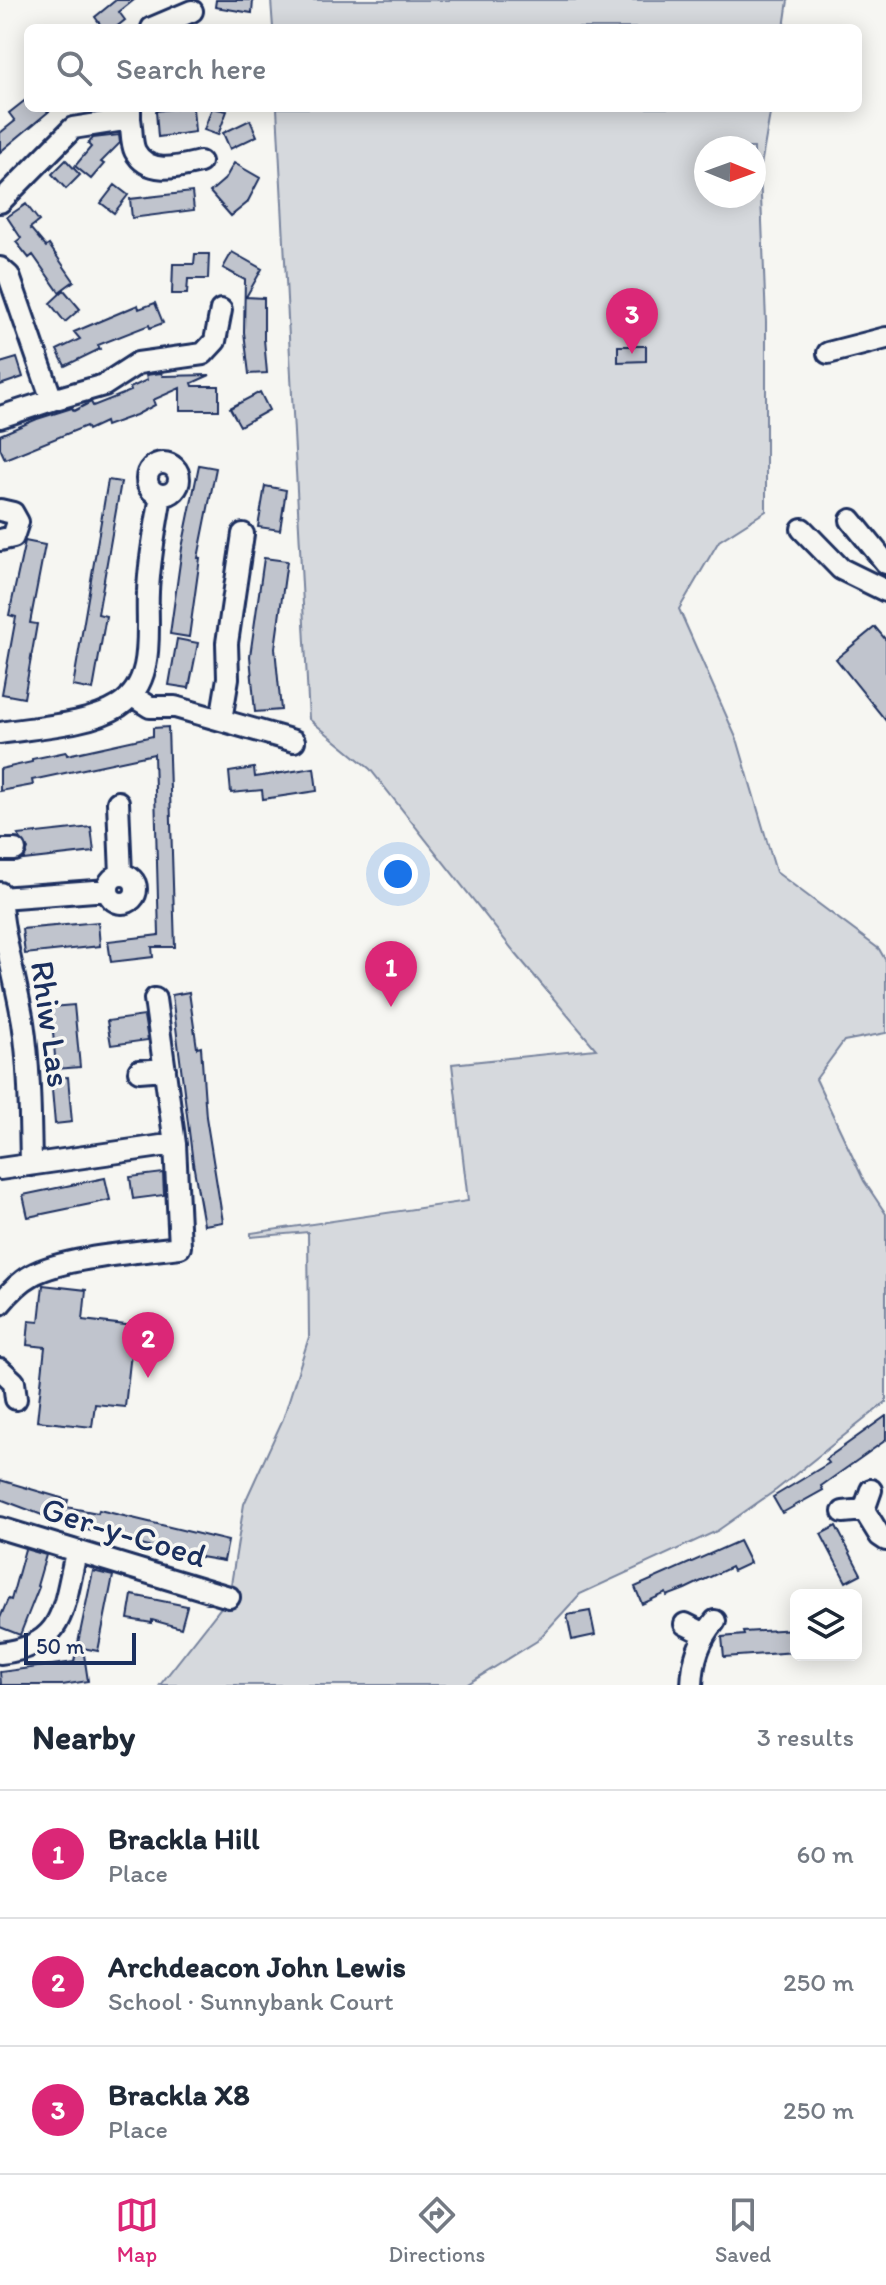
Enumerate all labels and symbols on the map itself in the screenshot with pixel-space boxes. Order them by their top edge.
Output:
north arrow [694,136,766,208]
pin: 3 [606,288,658,354]
your location [378,854,418,894]
pin: 1 [365,941,417,1007]
street label: Rhiw Las [22,958,80,1090]
pin: 2 [122,1312,174,1378]
street label: Ger-y-Coed [37,1487,212,1577]
scale bar [24,1629,136,1665]

